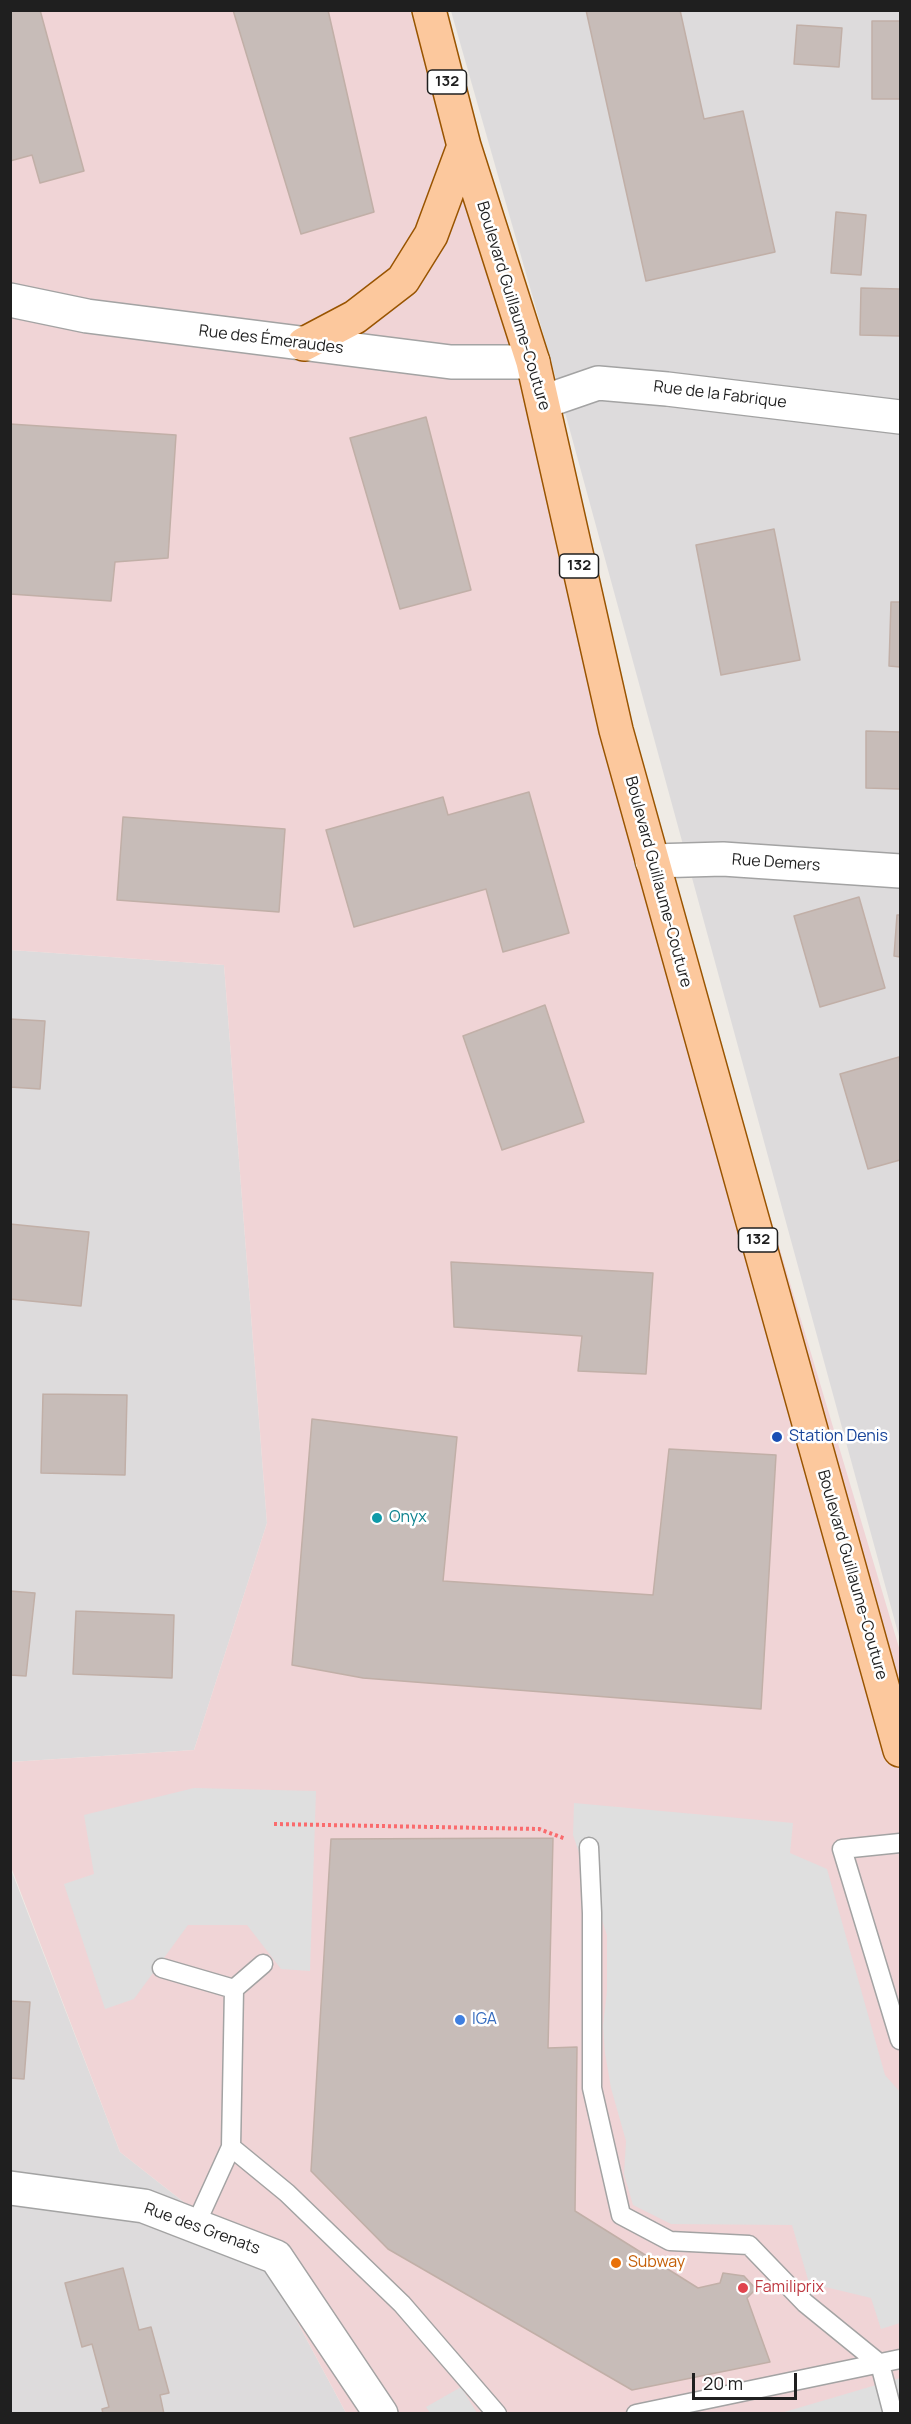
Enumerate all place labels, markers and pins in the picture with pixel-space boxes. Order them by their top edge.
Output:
place label: Station Denis [789,1427,888,1447]
marker: Station Denis [770,1430,784,1444]
place label: Onyx [389,1508,427,1528]
marker: Onyx [370,1511,384,1525]
place label: IGA [472,2010,497,2030]
marker: IGA [453,2013,467,2027]
place label: Subway [628,2253,685,2273]
marker: Subway [609,2256,623,2270]
place label: Familiprix [755,2278,824,2298]
marker: Familiprix [736,2281,750,2295]

